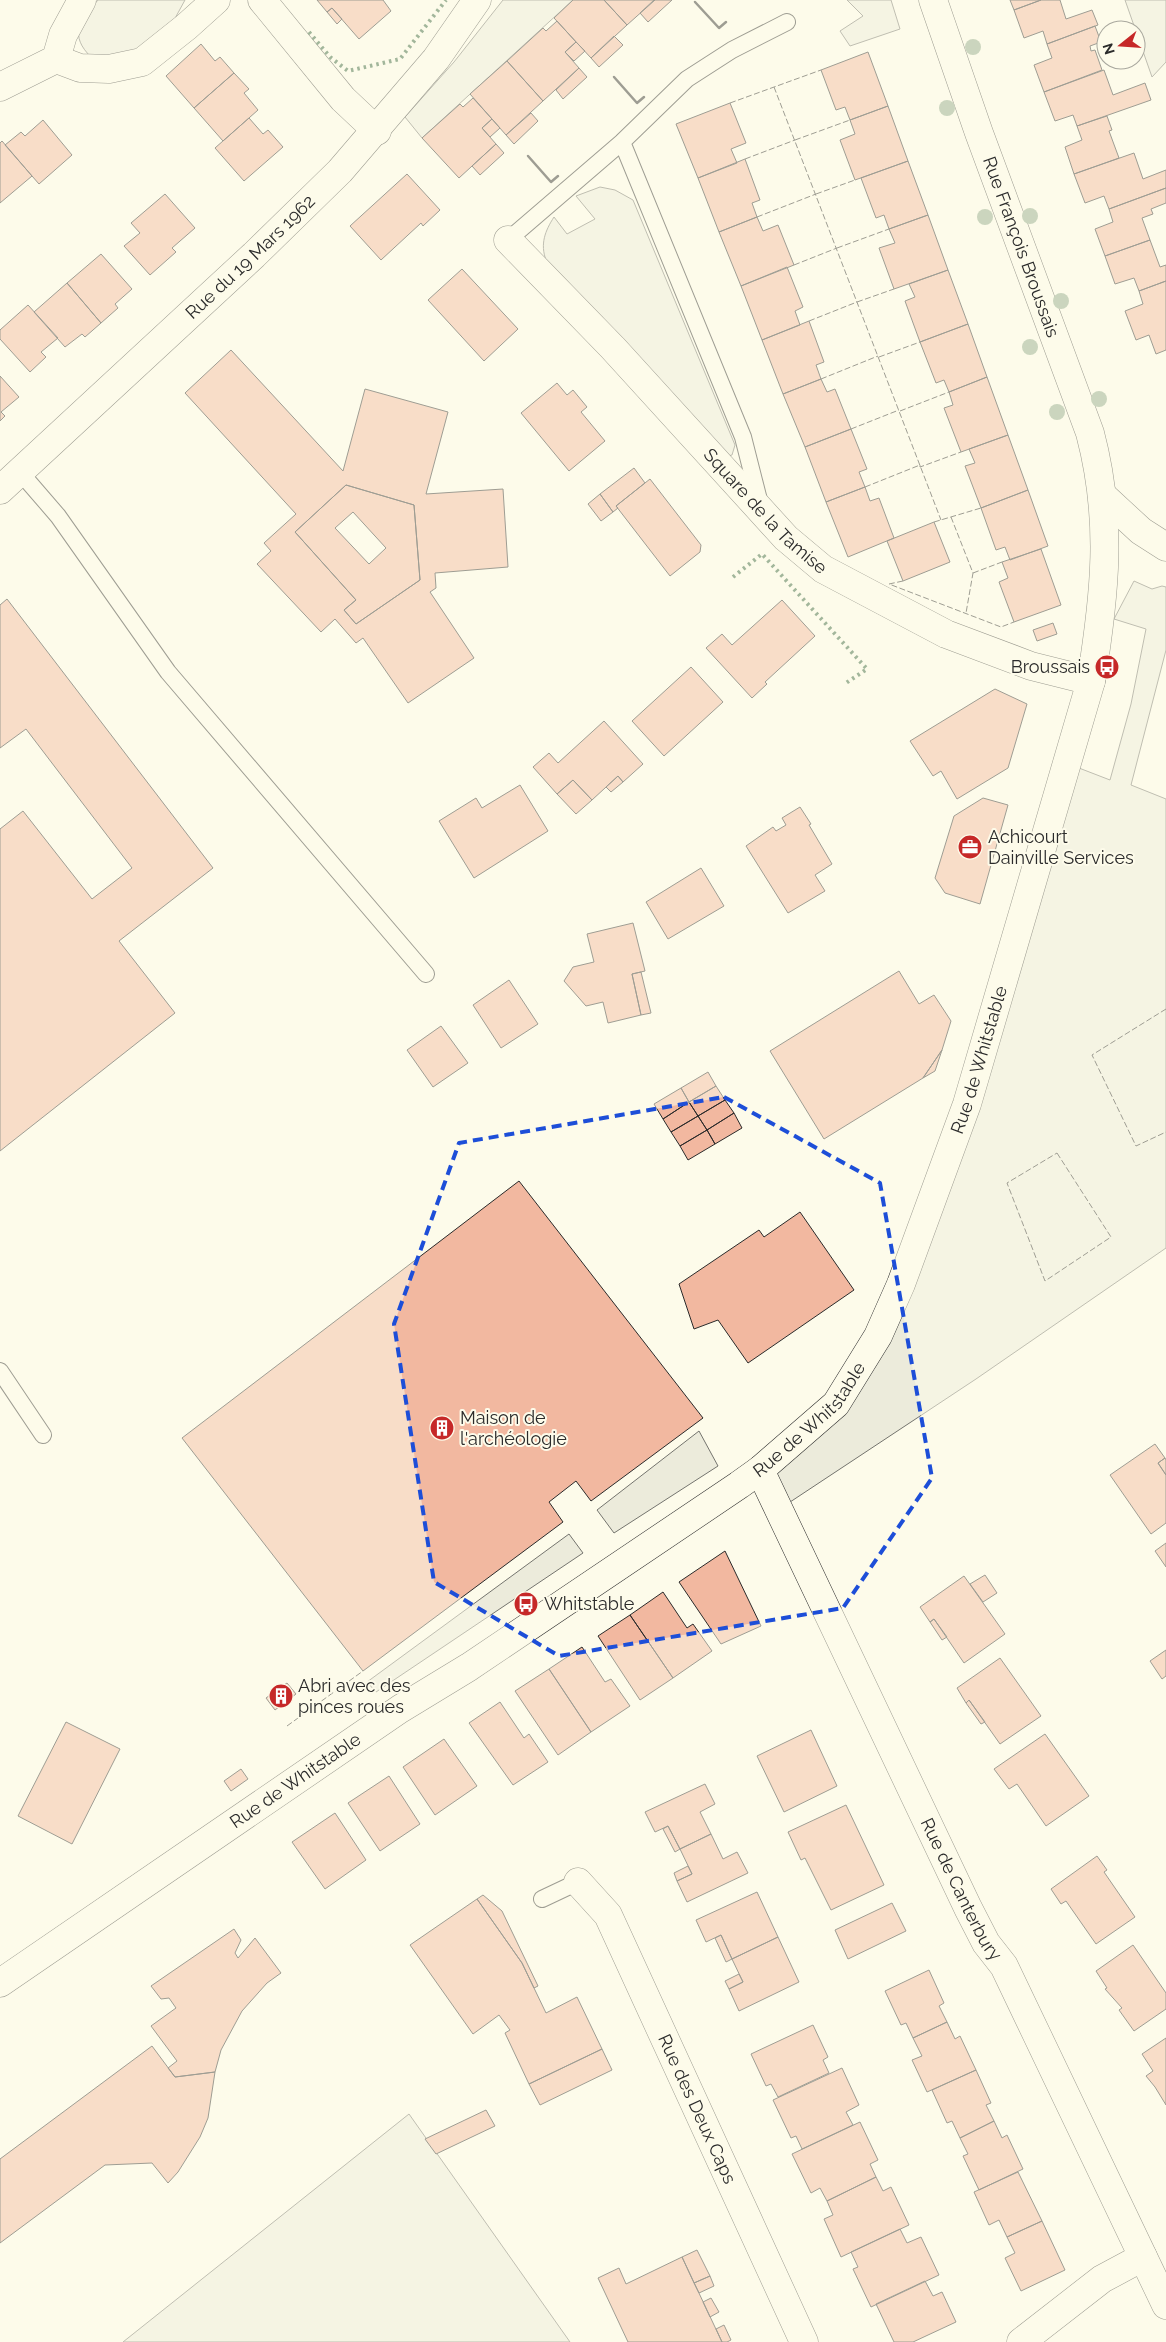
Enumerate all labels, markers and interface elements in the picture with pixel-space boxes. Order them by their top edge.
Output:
north arrow [1096,20,1146,70]
text: N [1099,41,1118,56]
street label: Rue François Broussais [979,154,1064,340]
street label: Rue du 19 Mars 1962 [181,190,319,323]
street label: Square de la Tamise [700,444,832,578]
bus stop icon: Broussais [1094,654,1120,680]
place label: Broussais [1011,656,1090,677]
place label: Achicourt Dainville Services [988,826,1134,868]
office icon: Achicourt Dainville Services [957,834,983,860]
street label: Rue de Whitstable [946,983,1011,1137]
street label: Rue de Whitstable [749,1358,870,1482]
place label: Maison de l'archéologie [460,1407,567,1449]
building icon: Maison de l'archéologie [429,1415,455,1441]
bus stop icon: Whitstable [513,1591,539,1617]
place label: Whitstable [544,1593,635,1614]
place label: Abri avec des pinces roues [298,1675,411,1717]
building icon: Abri avec des pinces roues [268,1683,294,1709]
street label: Rue de Whitstable [226,1728,365,1832]
street label: Rue de Canterbury [917,1814,1007,1965]
street label: Rue des Deux Caps [654,2031,741,2187]

